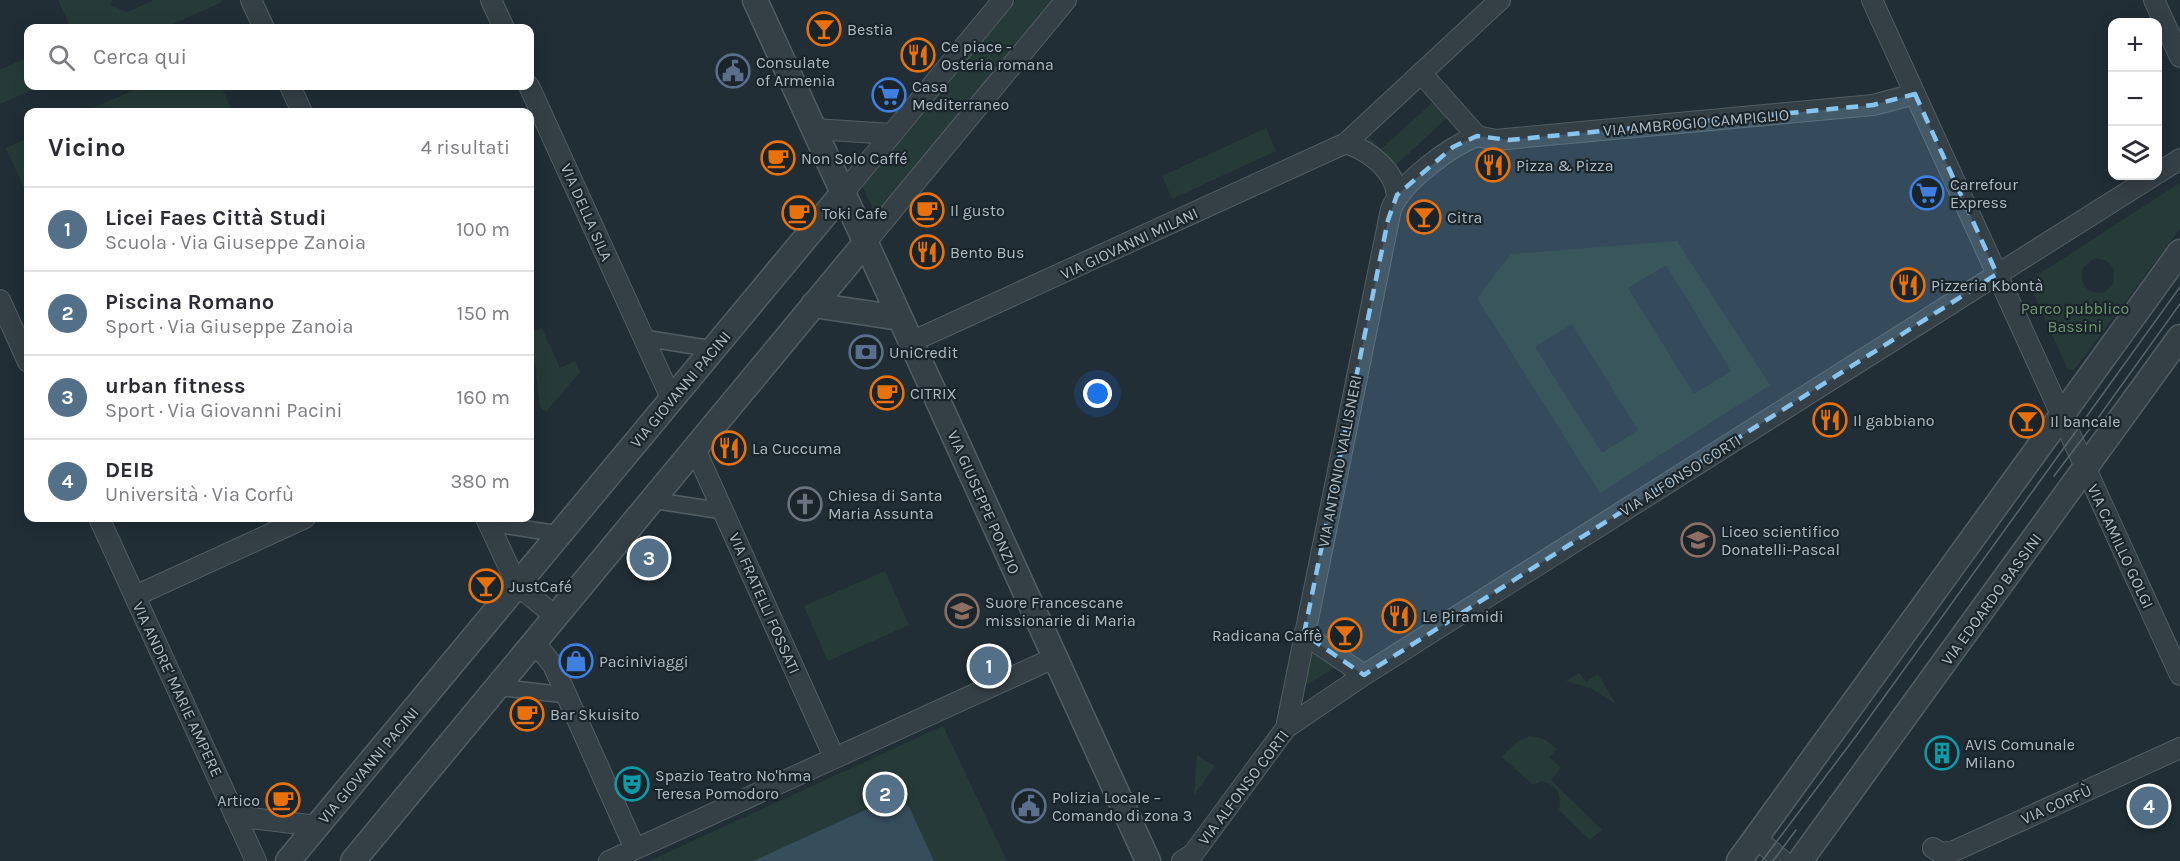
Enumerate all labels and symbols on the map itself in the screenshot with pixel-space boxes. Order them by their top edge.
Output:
bar icon: Bestia [806,11,842,47]
place label: Bestia [847,20,893,39]
restaurant icon: Ce piace - Osteria romana [900,37,936,73]
place label: Ce piace - Osteria romana [941,37,1054,74]
public building icon: Consulate of Armenia [715,53,751,89]
place label: Consulate of Armenia [756,53,835,90]
supermarket icon: Casa Mediterraneo [871,77,907,113]
place label: Casa Mediterraneo [912,77,1009,114]
street label: VIA AMBROGIO CAMPIGLIO [1602,105,1790,140]
cafe icon: Non Solo Caffé [760,140,796,176]
restaurant icon: Pizza & Pizza [1475,147,1511,183]
place label: Non Solo Caffé [801,149,907,168]
place label: Pizza & Pizza [1516,156,1613,175]
street label: VIA DELLA SILA [557,160,617,264]
supermarket icon: Carrefour Express [1909,175,1945,211]
place label: Carrefour Express [1950,175,2018,212]
cafe icon: Il gusto [909,192,945,228]
cafe icon: Toki Cafe [781,195,817,231]
bar icon: Citra [1406,199,1442,235]
place label: Il gusto [950,201,1005,220]
street label: VIA GIOVANNI MILANI [1057,203,1201,284]
place label: Toki Cafe [822,204,887,223]
place label: Citra [1447,208,1482,227]
restaurant icon: Bento Bus [909,234,945,270]
place label: Bento Bus [950,243,1024,262]
restaurant icon: Pizzeria Kbontà [1890,267,1926,303]
place label: Pizzeria Kbontà [1931,276,2044,295]
park label: Parco pubblico Bassini [2021,299,2129,336]
street label: VIA GIOVANNI PACINI [626,327,735,452]
bank icon: UniCredit [848,334,884,370]
place label: UniCredit [889,343,958,362]
street label: VIA ANTONIO VALLISNERI [1313,373,1366,549]
cafe icon: CITRIX [869,375,905,411]
your location [1083,379,1112,408]
place label: CITRIX [910,384,957,403]
restaurant icon: Il gabbiano [1812,402,1848,438]
bar icon: Il bancale [2009,403,2045,439]
place label: Il gabbiano [1853,411,1935,430]
place label: Il bancale [2050,412,2120,431]
street label: VIA GIUSEPPE PONZIO [943,427,1024,577]
restaurant icon: La Cuccuma [711,430,747,466]
street label: VIA ALFONSO CORTI [1616,431,1744,520]
place label: La Cuccuma [752,439,842,458]
street label: VIA CAMILLO GOLGI [2083,481,2158,612]
church icon: Chiesa di Santa Maria Assunta [787,486,823,522]
place label: Chiesa di Santa Maria Assunta [828,486,942,523]
school or university icon: Liceo scientifico Donatelli-Pascal [1680,522,1716,558]
place label: Liceo scientifico Donatelli-Pascal [1721,522,1840,559]
street label: VIA FRATELLI FOSSATI [725,530,804,677]
street label: VIA EDOARDO BASSINI [1937,530,2046,669]
pin: 3 [630,536,668,580]
bar icon: JustCafé [468,568,504,604]
place label: JustCafé [509,577,572,596]
school or university icon: Suore Francescane missionarie di Maria [944,593,980,629]
place label: Suore Francescane missionarie di Maria [985,593,1136,630]
restaurant icon: Le Piramidi [1381,598,1417,634]
street label: VIA ANDRE' MARIE AMPERE [129,599,227,780]
place label: Le Piramidi [1422,607,1504,626]
bar icon: Radicana Caffè [1327,617,1363,653]
place label: Radicana Caffè [1212,626,1322,645]
shop icon: Paciniviaggi [558,643,594,679]
pin: 1 [970,644,1008,688]
place label: Paciniviaggi [599,652,689,671]
cafe icon: Bar Skuisito [509,696,545,732]
street label: VIA GIOVANNI PACINI [314,703,423,828]
place label: Bar Skuisito [550,705,639,724]
street label: VIA ALFONSO CORTI [1194,726,1293,849]
building icon: AVIS Comunale Milano [1924,735,1960,771]
place label: AVIS Comunale Milano [1965,735,2075,772]
theatre icon: Spazio Teatro No'hma Teresa Pomodoro [614,766,650,802]
place label: Spazio Teatro No'hma Teresa Pomodoro [655,766,811,803]
pin: 2 [866,772,904,816]
street label: VIA CORFÙ [2018,780,2094,828]
cafe icon: Artico [265,782,301,818]
pin: 4 [2130,784,2168,828]
public building icon: Polizia Locale – Comando di zona 3 [1011,788,1047,824]
place label: Polizia Locale – Comando di zona 3 [1052,788,1192,825]
place label: Artico [217,791,260,810]

